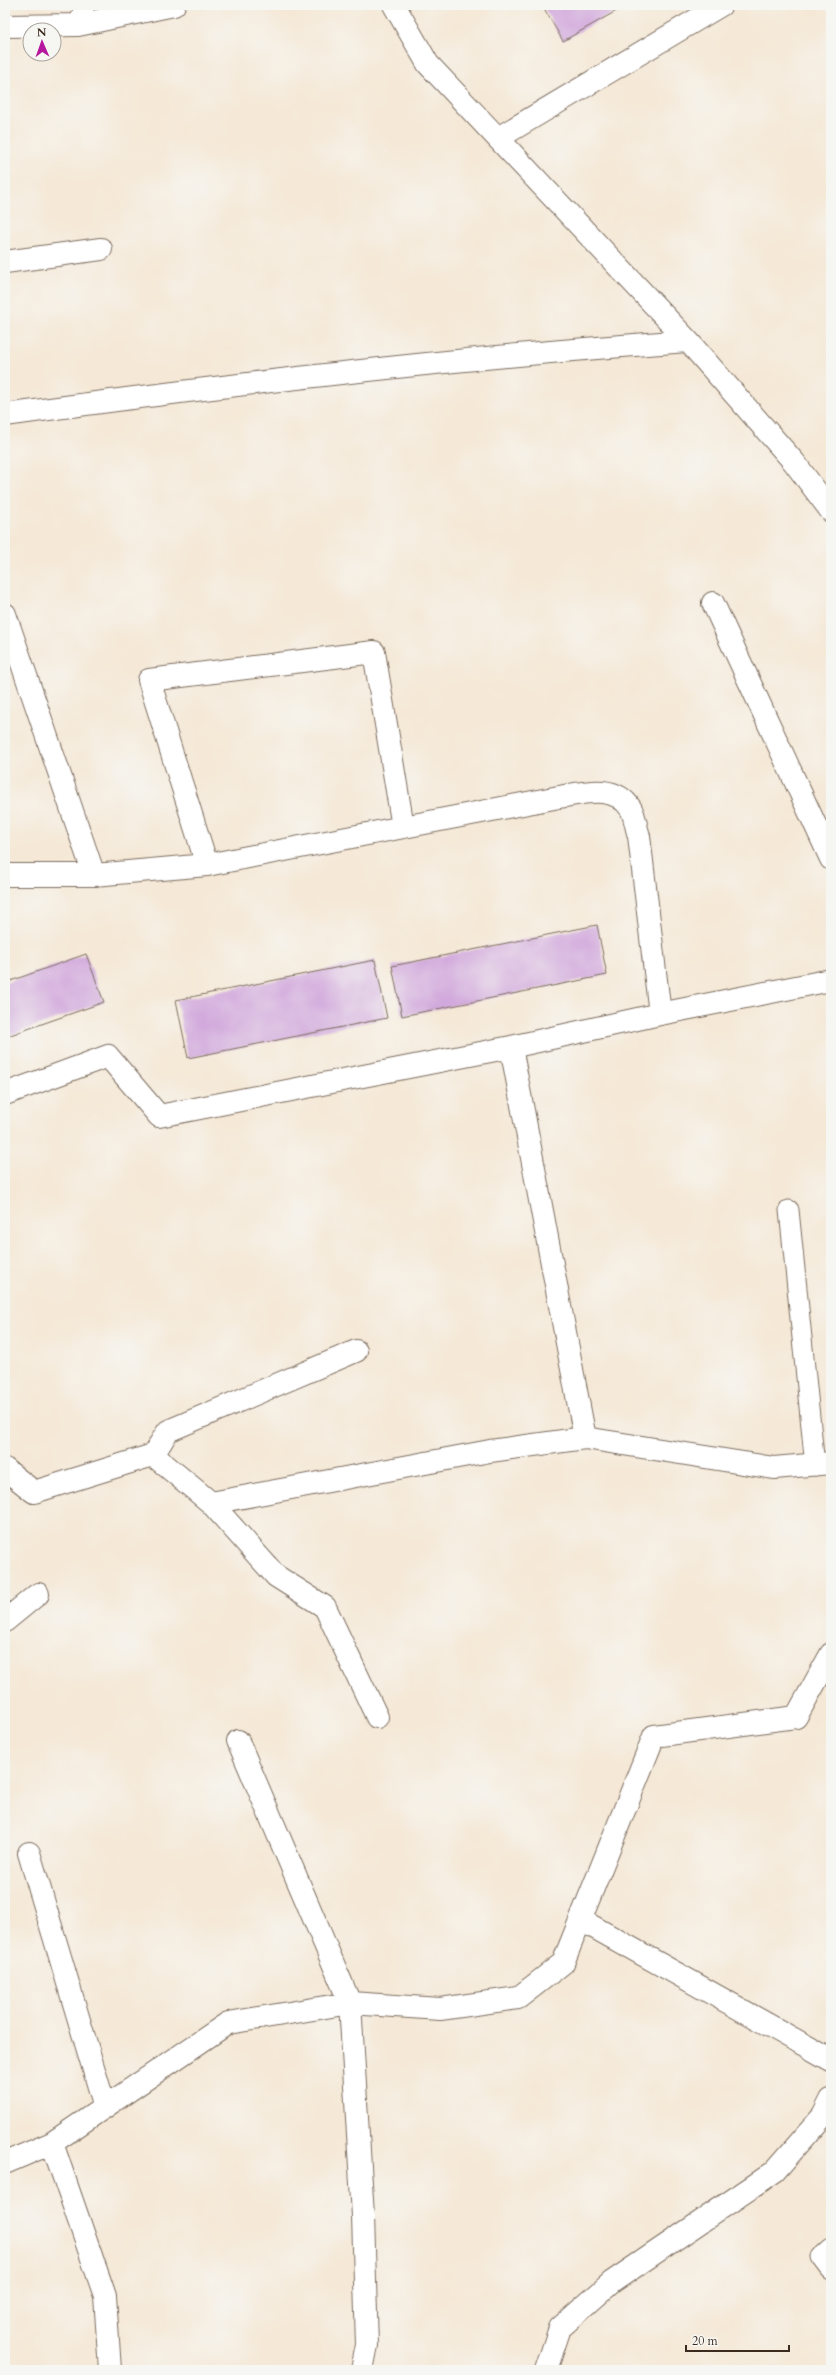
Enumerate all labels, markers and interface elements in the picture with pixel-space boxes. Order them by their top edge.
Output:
north arrow [22,22,62,62]
text: N [37,25,47,40]
scale bar [686,2327,789,2353]
text: 20 m [692,2333,719,2349]

